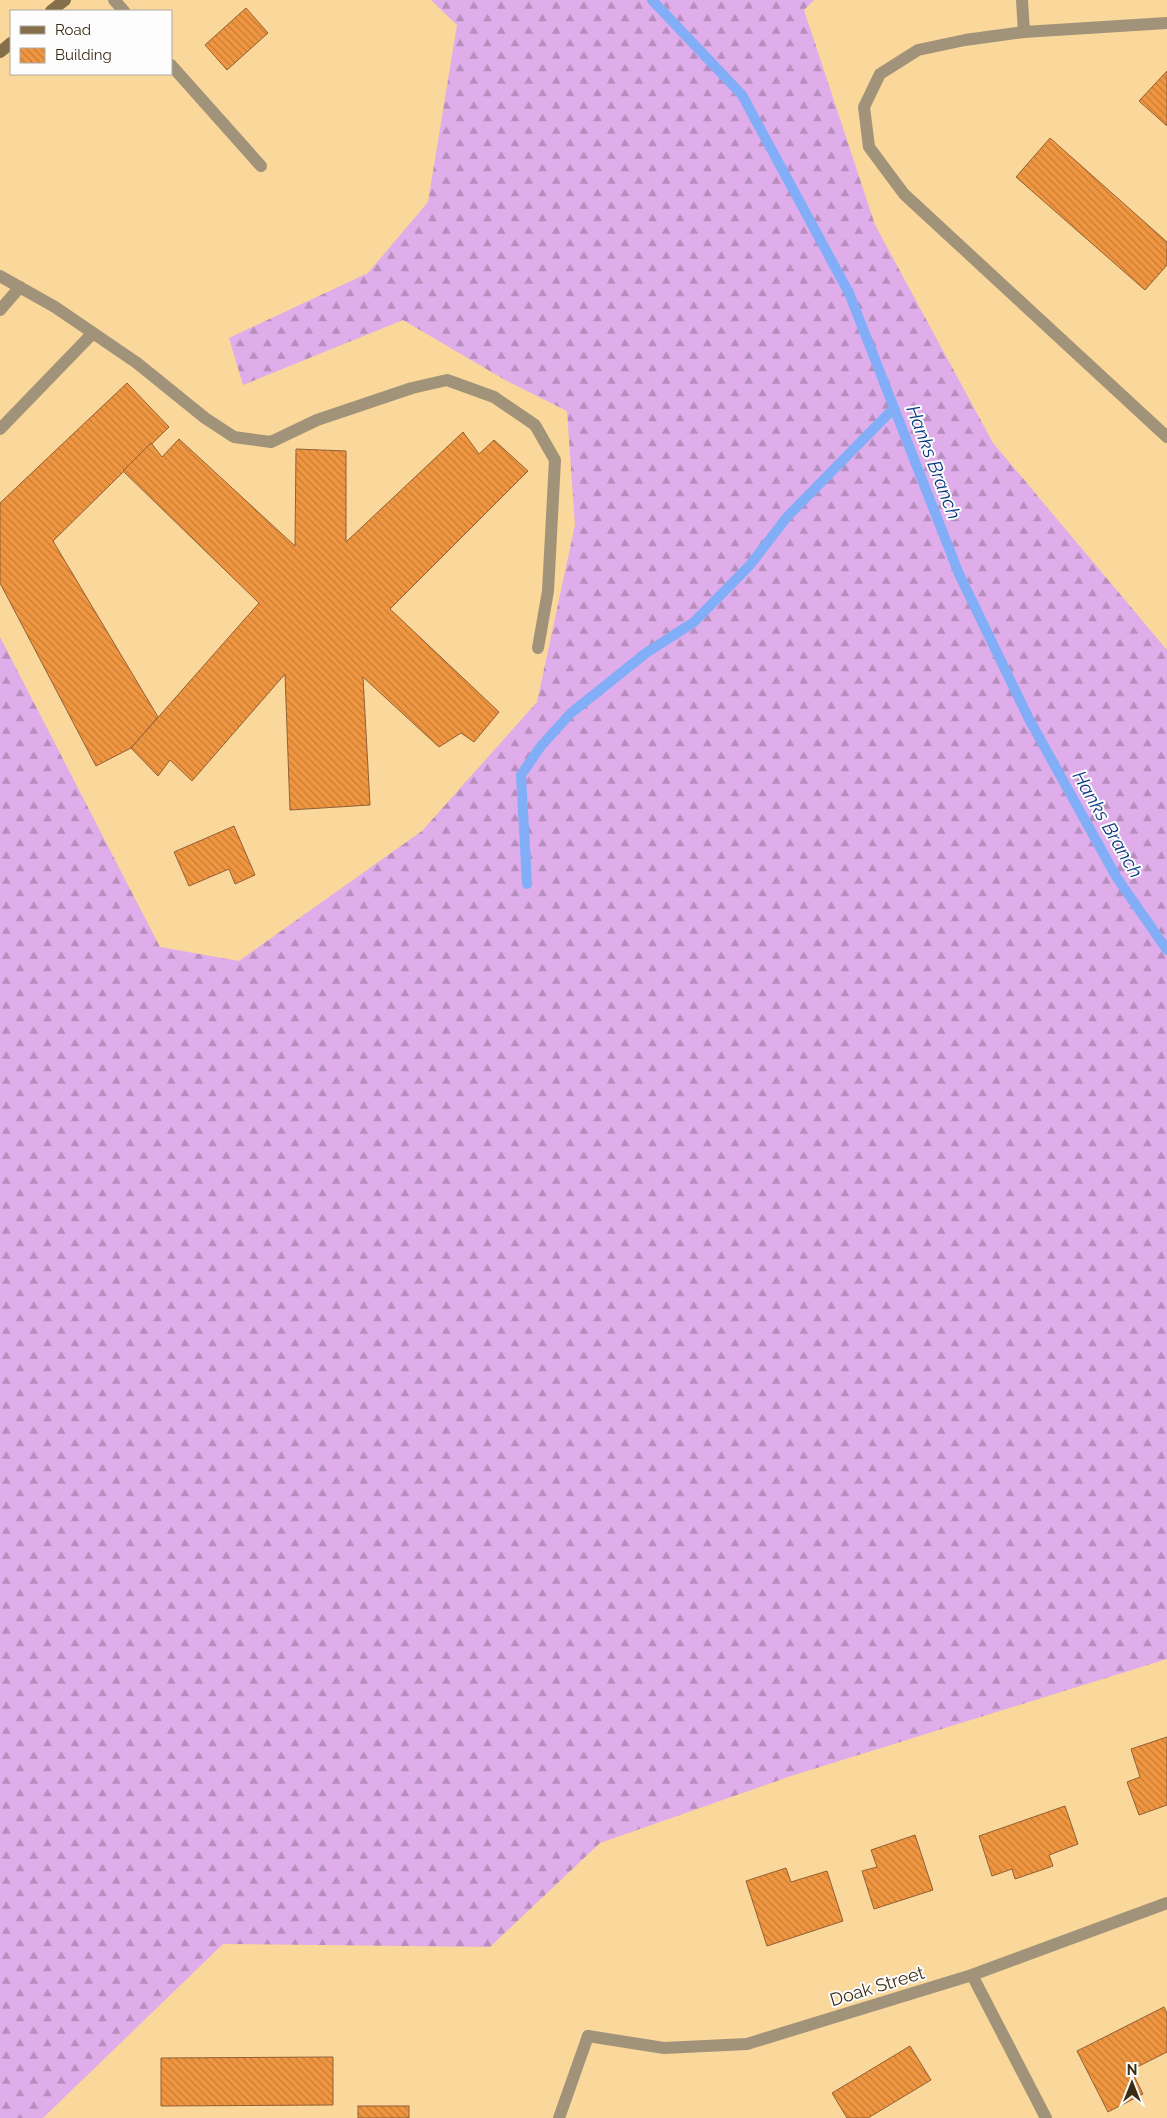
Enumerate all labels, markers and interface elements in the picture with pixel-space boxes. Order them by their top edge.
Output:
legend [10,10,172,75]
text: Road [55,21,91,39]
text: Building [55,46,112,64]
water label: Hanks Branch [902,402,966,522]
water label: Hanks Branch [1068,766,1148,882]
street label: Doak Street [827,1962,927,2010]
north arrow [1107,2058,1157,2108]
text: N [1127,2062,1137,2078]

